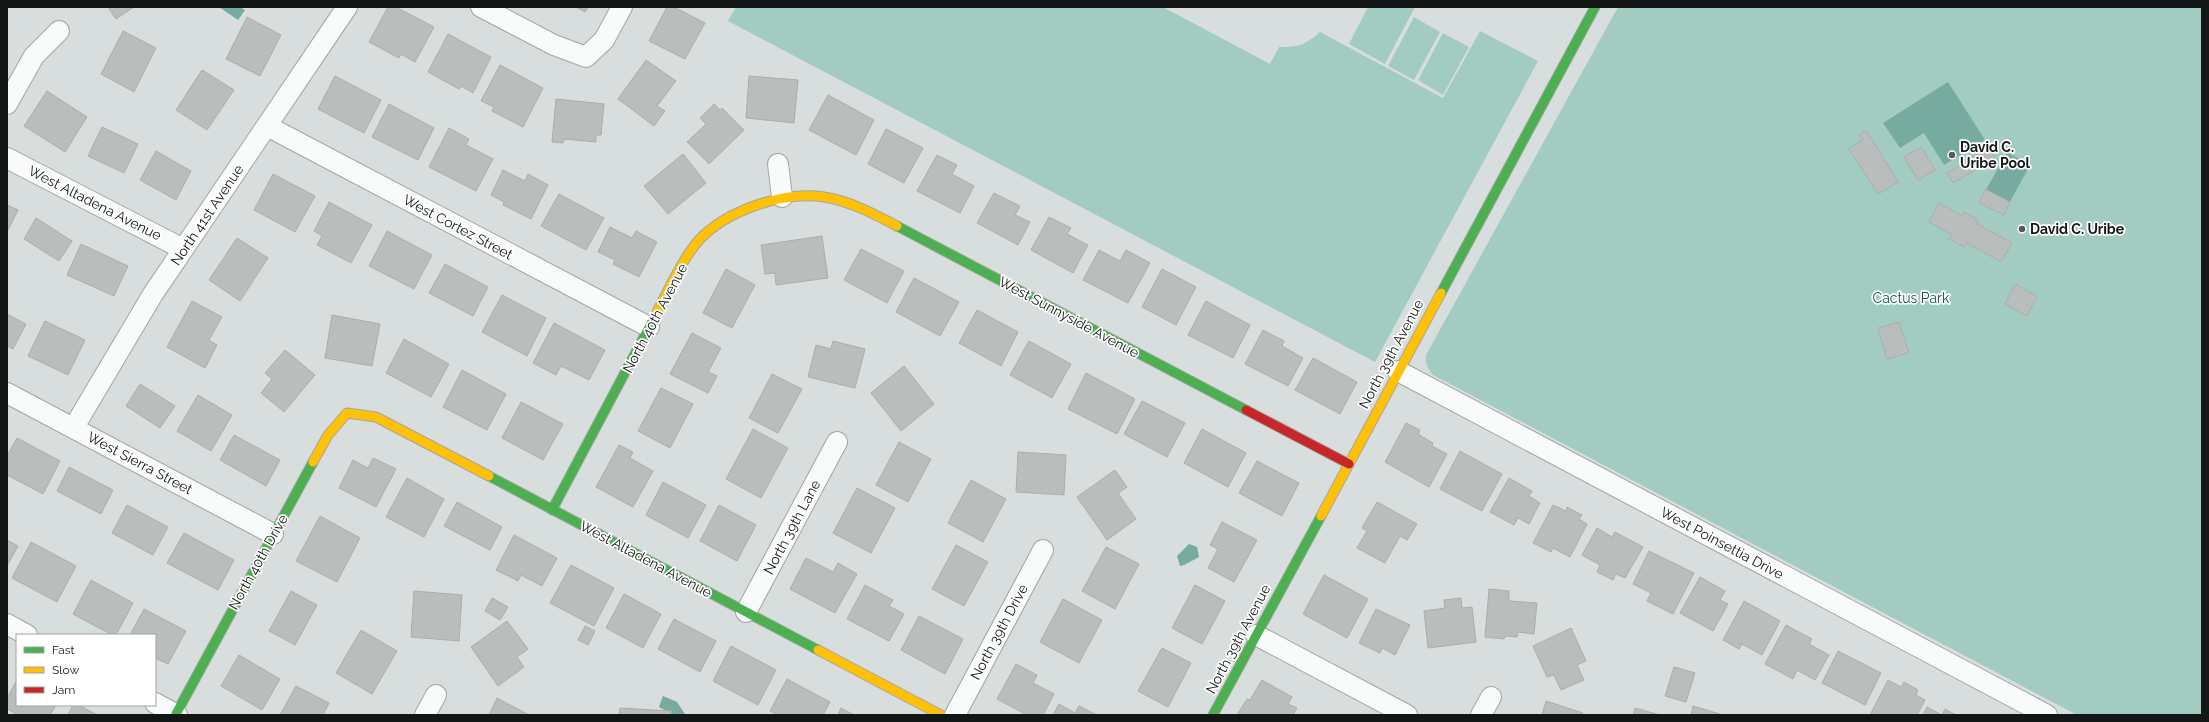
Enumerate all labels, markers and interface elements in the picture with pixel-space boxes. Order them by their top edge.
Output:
place label: David C. Uribe Pool [1960,139,2031,171]
marker: David C. Uribe Pool [1947,150,1957,160]
street label: West Altadena Avenue [26,162,164,244]
street label: North 41st Avenue [167,162,247,268]
street label: West Cortez Street [400,191,516,263]
place label: David C. Uribe [2030,221,2125,237]
marker: David C. Uribe [2017,224,2027,234]
street label: North 40th Avenue [619,261,691,375]
street label: West Sunnyside Avenue [996,273,1142,361]
park label: Cactus Park [1873,290,1950,306]
street label: North 39th Avenue [1355,297,1427,411]
street label: West Sierra Street [85,429,195,498]
street label: North 39th Lane [760,477,824,577]
street label: West Poinsettia Drive [1658,504,1786,582]
street label: North 40th Drive [225,512,291,612]
street label: West Altadena Avenue [577,517,715,601]
street label: North 39th Drive [967,582,1031,682]
street label: North 39th Avenue [1202,582,1274,696]
legend [16,634,156,706]
text: Fast [52,643,75,657]
text: Slow [52,663,79,677]
text: Jam [52,683,75,697]

